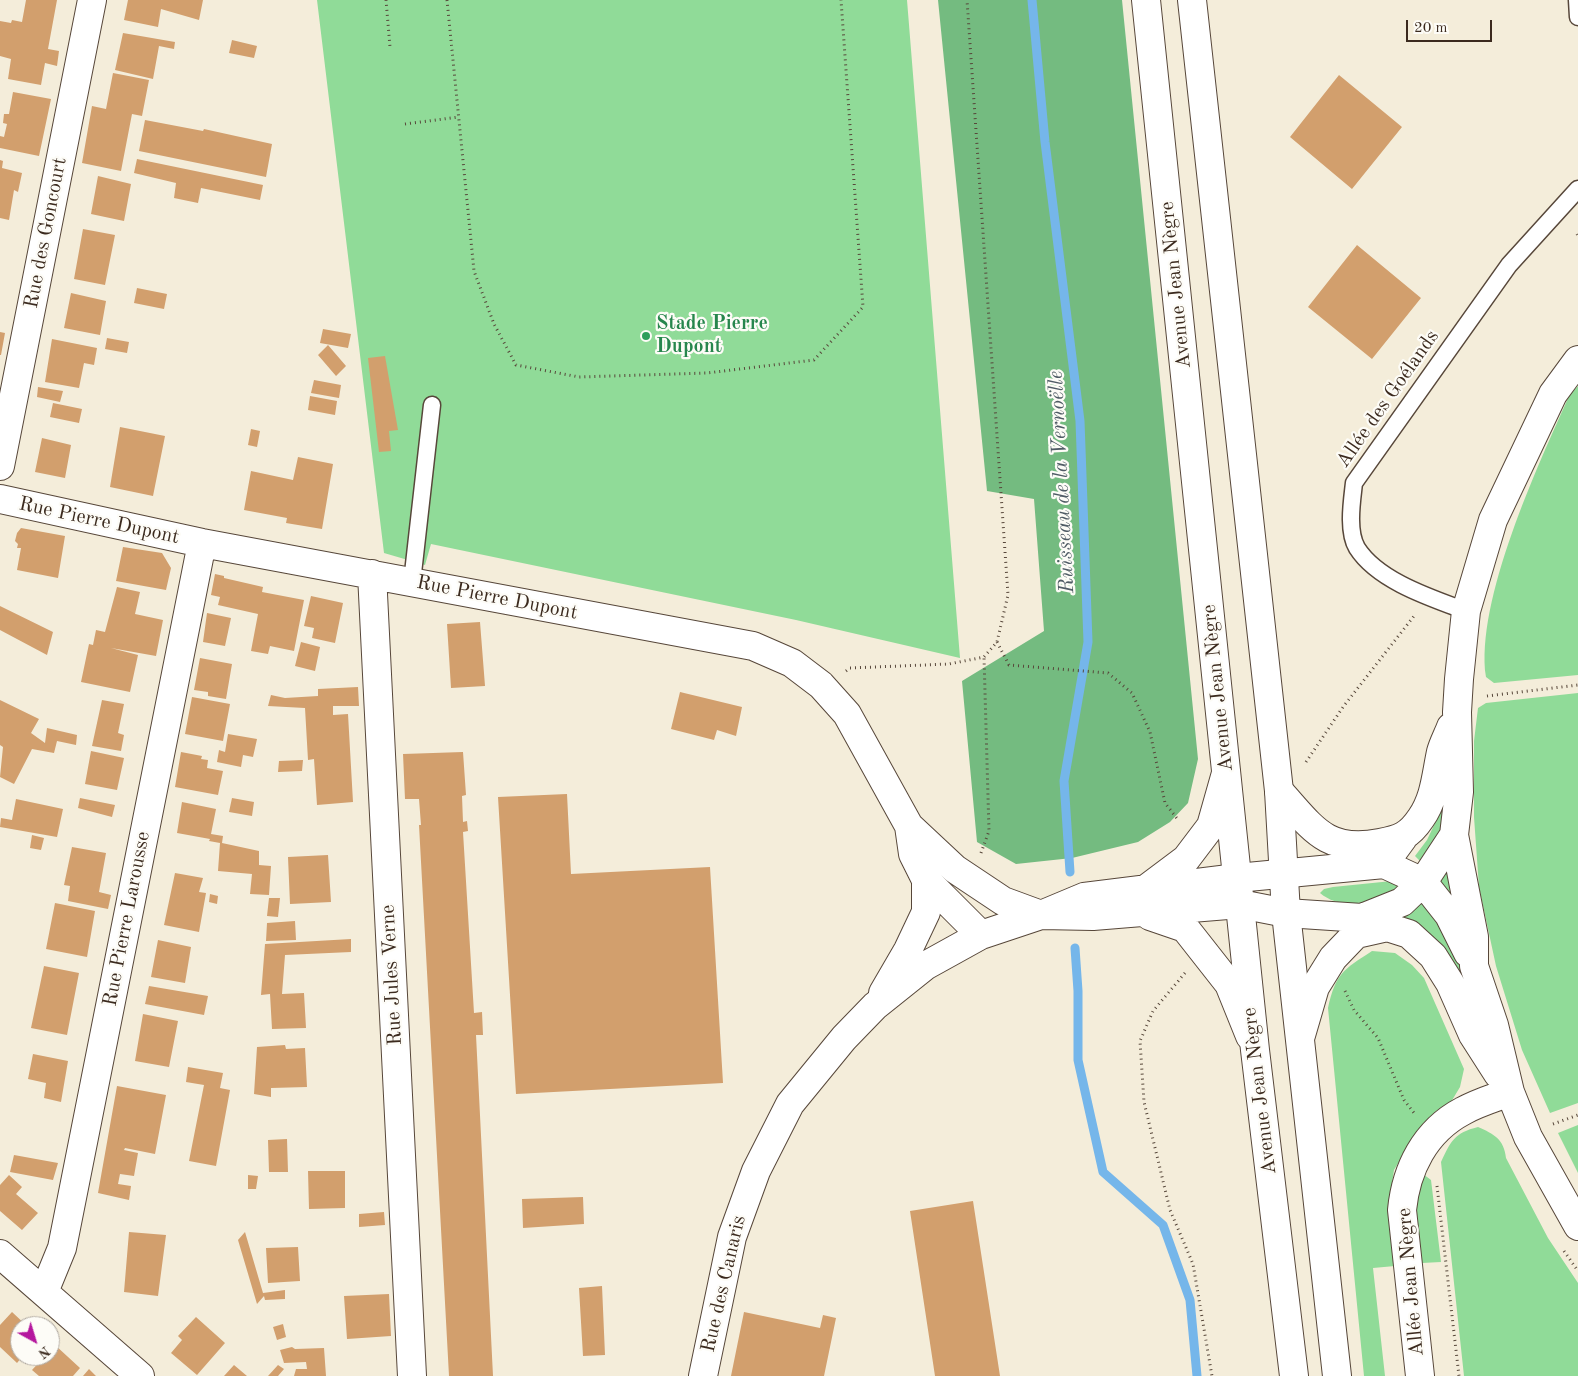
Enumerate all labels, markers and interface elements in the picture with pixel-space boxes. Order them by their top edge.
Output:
scale bar [1408,10,1494,42]
text: 20 m [1414,21,1448,36]
street label: Rue des Goncourt [20,155,72,311]
street label: Avenue Jean Nègre [1155,200,1197,370]
place label: Stade Pierre Dupont [656,312,768,359]
street label: Allée des Goélands [1332,325,1444,473]
marker: Stade Pierre Dupont [640,330,652,342]
water label: Ruisseau de la Vernoëlle [1044,370,1080,594]
street label: Rue Pierre Dupont [17,492,181,550]
street label: Rue Pierre Dupont [414,571,580,625]
street label: Avenue Jean Nègre [1197,603,1239,773]
street label: Rue Pierre Larousse [98,829,156,1009]
street label: Rue Jules Verne [376,904,408,1046]
street label: Avenue Jean Nègre [1238,1006,1282,1176]
street label: Allée Jean Nègre [1393,1207,1429,1357]
street label: Rue des Canaris [697,1213,751,1355]
north arrow [10,1316,60,1366]
text: N [35,1343,52,1361]

